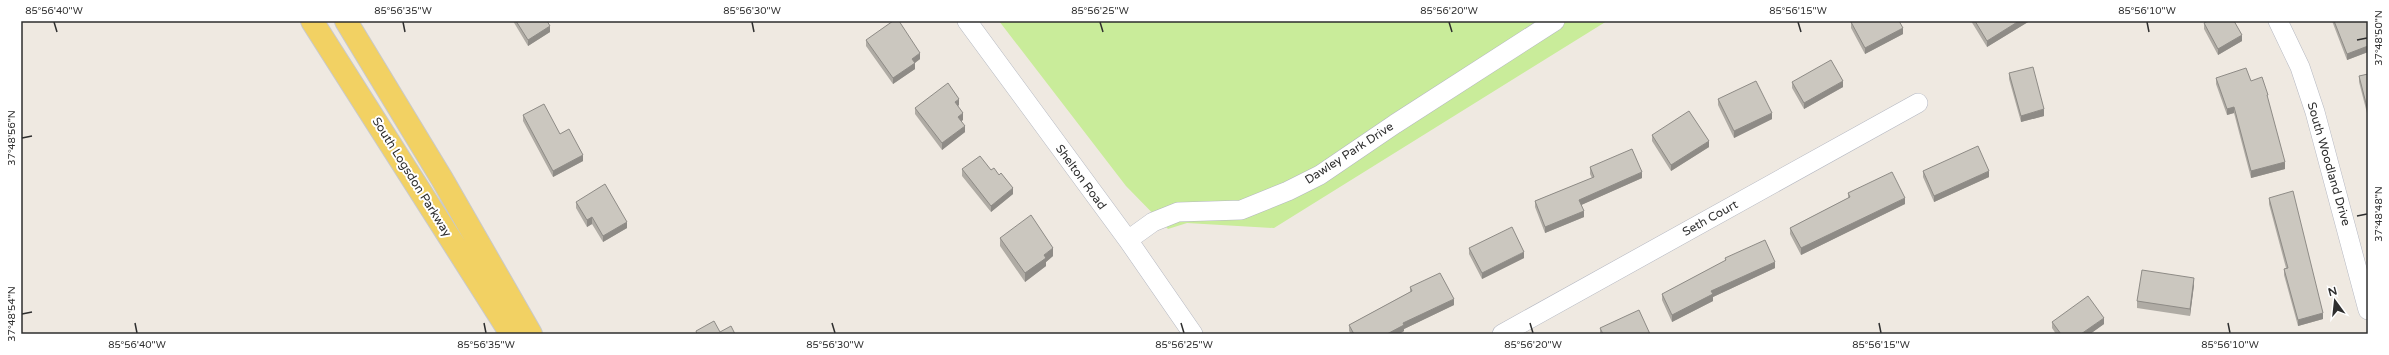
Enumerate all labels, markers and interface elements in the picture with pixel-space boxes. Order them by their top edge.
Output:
text: 85°56'40"W [25,5,83,17]
text: 85°56'35"W [374,5,432,17]
text: 85°56'30"W [723,5,781,17]
text: 85°56'25"W [1071,5,1129,17]
text: 85°56'20"W [1420,5,1478,17]
text: 85°56'15"W [1769,5,1827,17]
text: 85°56'10"W [2118,5,2176,17]
text: 37°48'50"N [2373,10,2385,66]
street label: South Woodland Drive [2305,101,2353,228]
text: 37°48'56"N [6,110,18,166]
street label: South Logsdon Parkway [369,115,455,240]
street label: Dawley Park Drive [1302,119,1396,187]
street label: Shelton Road [1053,142,1109,212]
text: 37°48'48"N [2373,186,2385,242]
street label: Seth Court [1680,197,1740,239]
north arrow [2315,281,2355,321]
text: N [2327,284,2338,299]
text: 37°48'54"N [6,286,18,342]
text: 85°56'40"W [108,339,166,351]
text: 85°56'35"W [457,339,515,351]
text: 85°56'30"W [806,339,864,351]
text: 85°56'25"W [1155,339,1213,351]
text: 85°56'20"W [1504,339,1562,351]
text: 85°56'15"W [1852,339,1910,351]
text: 85°56'10"W [2201,339,2259,351]

